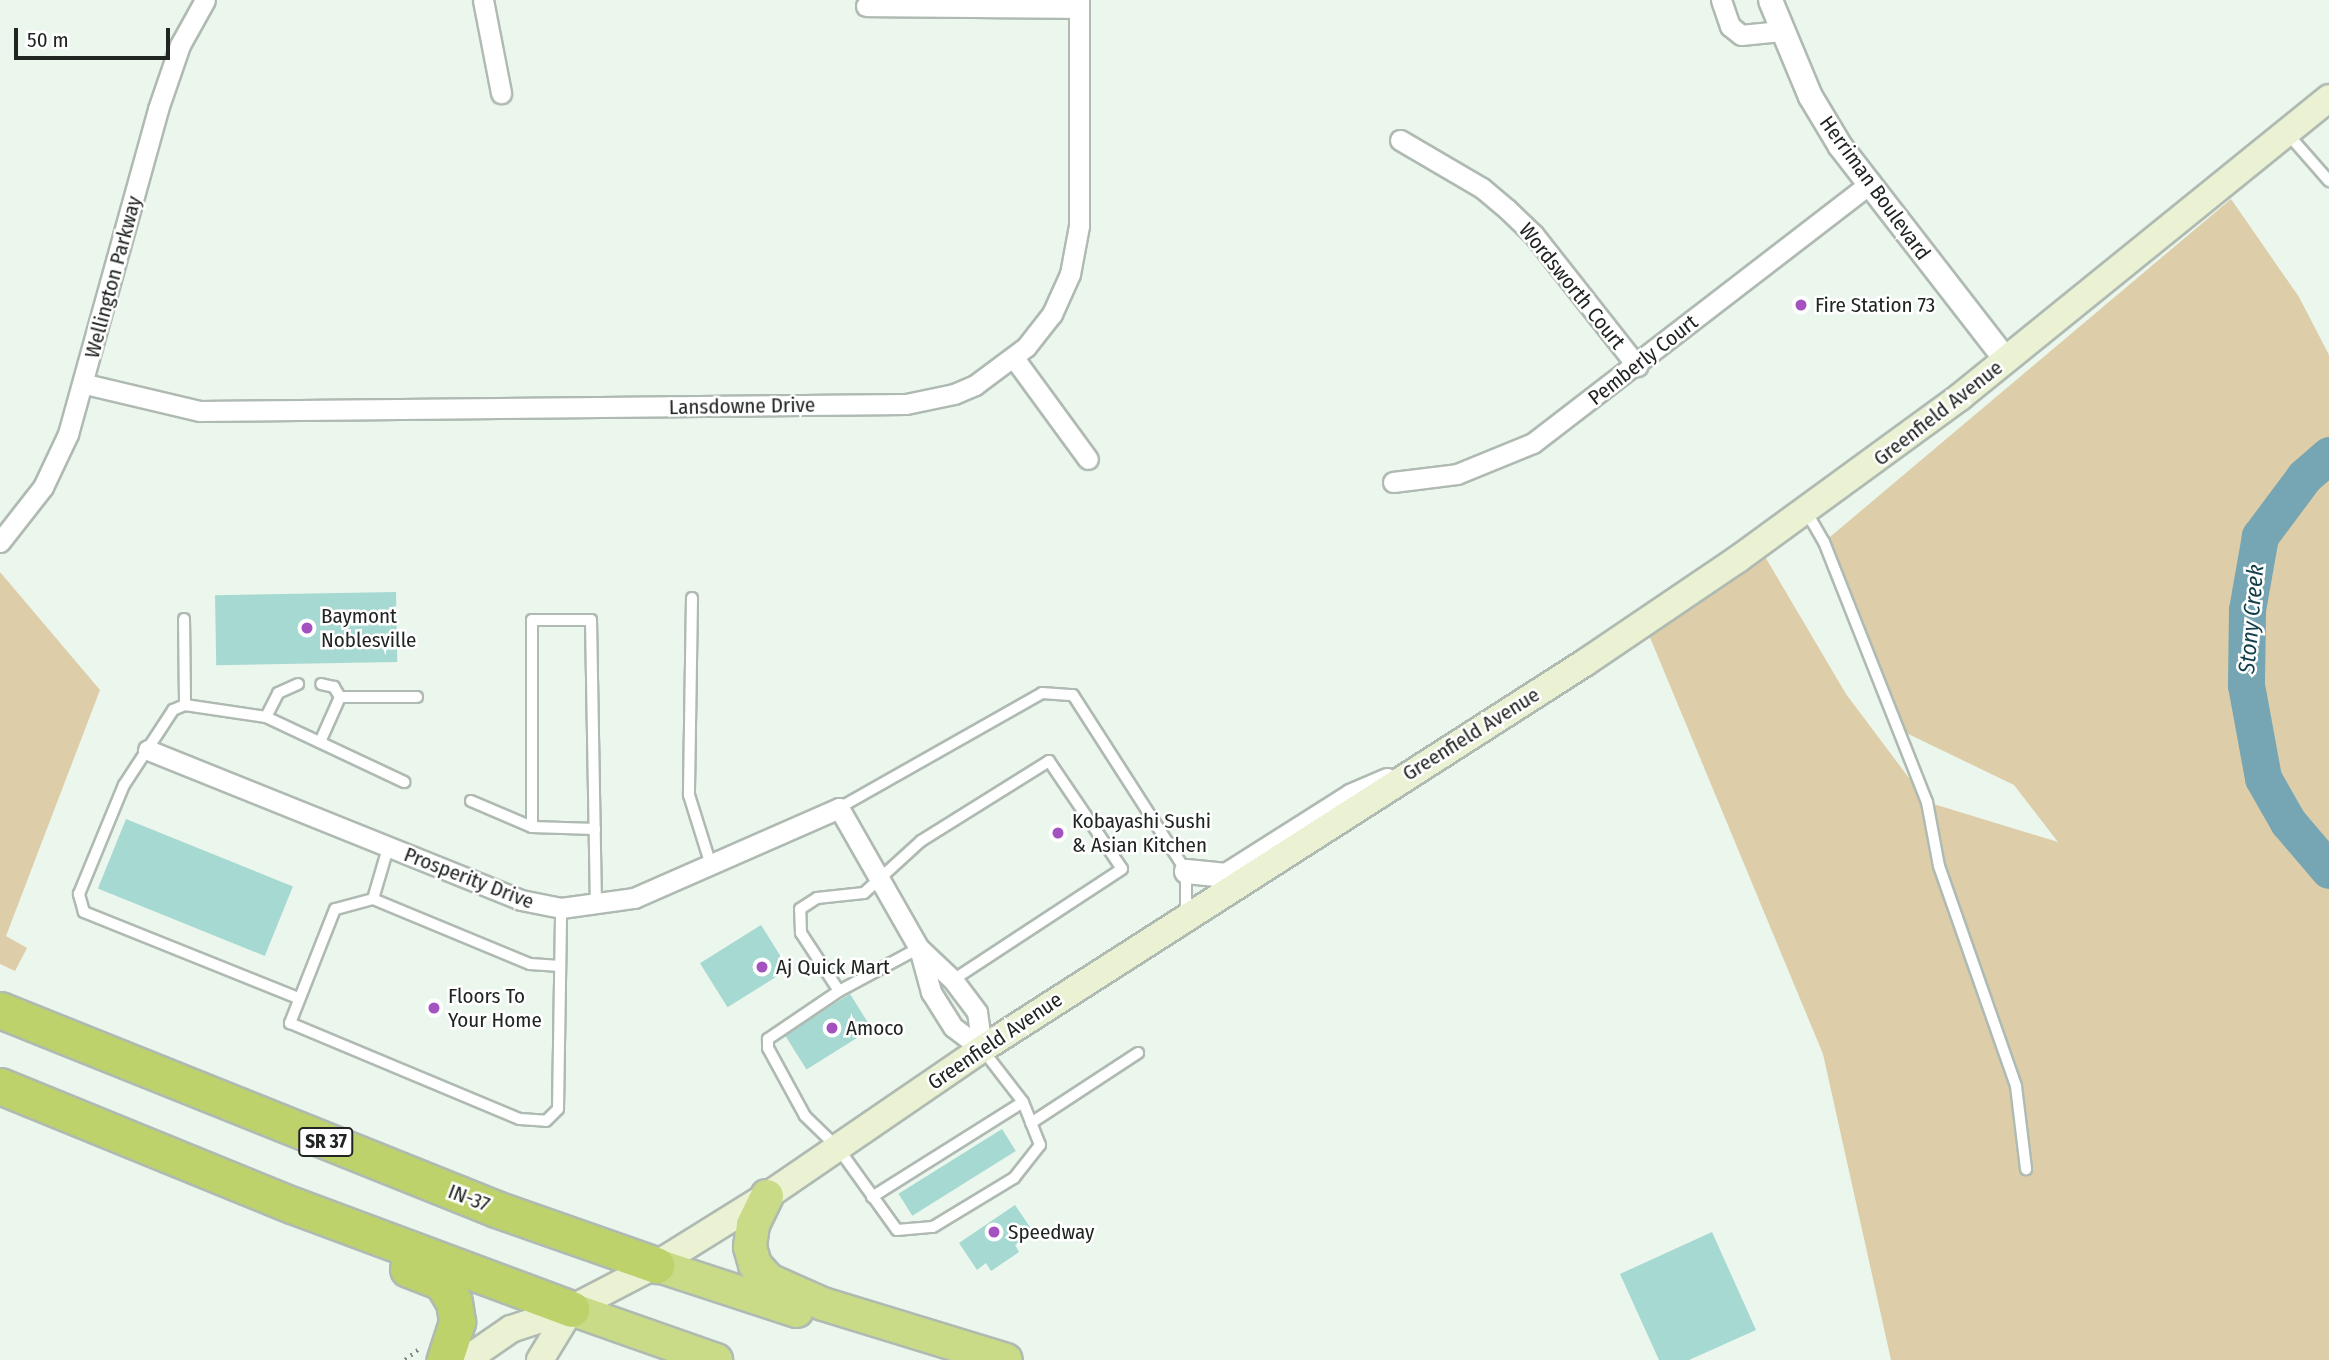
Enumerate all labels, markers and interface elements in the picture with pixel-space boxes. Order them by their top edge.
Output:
scale bar [18,14,173,58]
text: 50 m [27,27,69,53]
street label: Herriman Boulevard [1814,111,1936,265]
street label: Wellington Parkway [79,193,147,361]
street label: Wordsworth Court [1513,218,1631,354]
place label: Fire Station 73 [1815,292,1935,318]
marker: Fire Station 73 [1793,297,1809,313]
street label: Pemberly Court [1583,309,1703,411]
street label: Greenfield Avenue [1869,355,2007,471]
street label: Lansdowne Drive [669,392,815,420]
water label: Stony Creek [2232,563,2270,675]
place label: Baymont Noblesville [321,603,416,653]
marker: Baymont Noblesville [299,620,315,636]
street label: Greenfield Avenue [1398,682,1544,786]
place label: Kobayashi Sushi & Asian Kitchen [1072,808,1211,858]
marker: Kobayashi Sushi & Asian Kitchen [1050,825,1066,841]
street label: Prosperity Drive [401,842,537,914]
place label: Aj Quick Mart [776,954,890,980]
marker: Aj Quick Mart [754,959,770,975]
place label: Floors To Your Home [448,983,542,1033]
street label: Greenfield Avenue [923,987,1067,1095]
marker: Floors To Your Home [426,1000,442,1016]
place label: Amoco [846,1015,904,1041]
marker: Amoco [824,1020,840,1036]
road number: SR 37 [298,1126,354,1158]
street label: IN-37 [445,1179,493,1217]
place label: Speedway [1008,1219,1094,1245]
marker: Speedway [986,1224,1002,1240]

